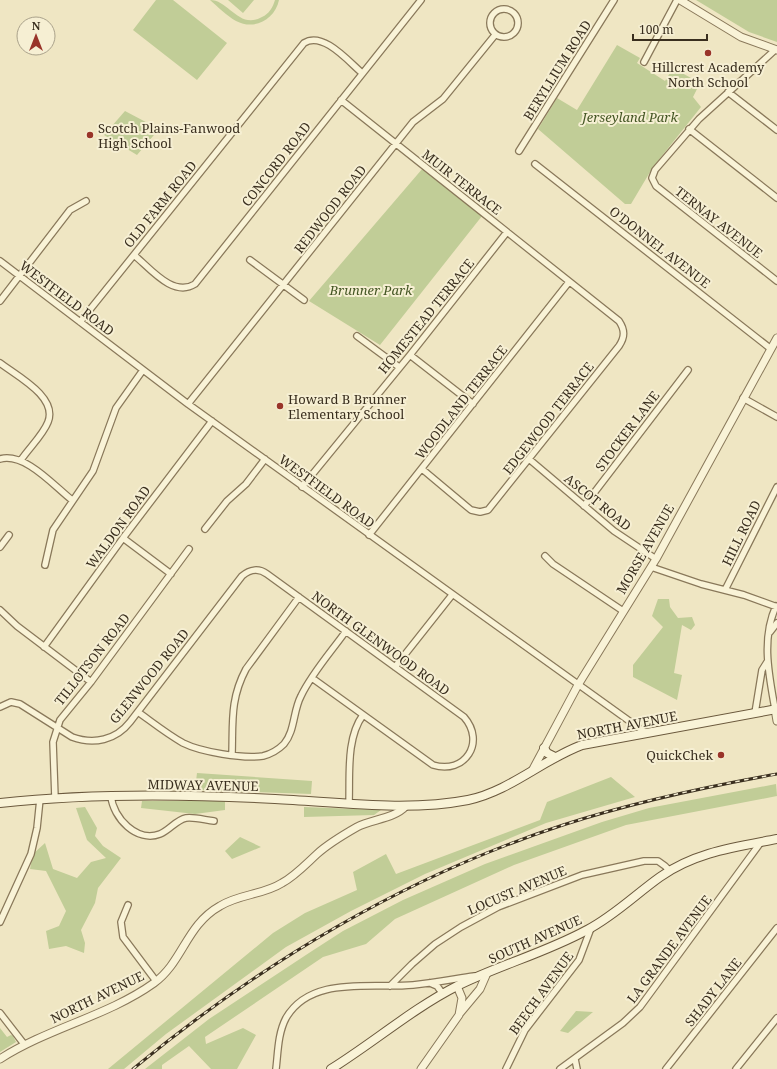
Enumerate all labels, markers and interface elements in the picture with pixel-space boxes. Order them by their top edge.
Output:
north arrow [16,16,56,56]
street label: BERYLLIUM ROAD [519,16,595,124]
scale bar [633,16,707,42]
text: N [32,18,41,33]
text: 100 m [639,21,674,38]
marker: Hillcrest Academy North School [703,48,713,58]
place label: Hillcrest Academy North School [652,58,765,91]
park label: Jerseyland Park [579,108,678,126]
street label: CONCORD ROAD [237,118,315,210]
place label: Scotch Plains-Fanwood High School [98,119,240,152]
marker: Scotch Plains-Fanwood High School [85,130,95,140]
street label: MUIR TERRACE [419,145,505,219]
street label: OLD FARM ROAD [119,157,201,251]
street label: REDWOOD ROAD [290,161,370,257]
street label: TERNAY AVENUE [671,182,767,262]
street label: O'DONNEL AVENUE [606,202,714,292]
street label: HOMESTEAD TERRACE [374,255,478,377]
street label: WESTFIELD ROAD [16,256,118,340]
park label: Brunner Park [329,281,413,299]
street label: WOODLAND TERRACE [411,341,511,463]
street label: EDGEWOOD TERRACE [498,358,598,478]
street label: STOCKER LANE [591,387,663,475]
place label: Howard B Brunner Elementary School [288,390,406,423]
marker: Howard B Brunner Elementary School [275,401,285,411]
street label: WESTFIELD ROAD [276,450,378,532]
street label: ASCOT ROAD [561,469,635,535]
street label: WALDON ROAD [82,482,154,572]
street label: HILL ROAD [717,497,765,569]
street label: MORSE AVENUE [612,501,678,597]
street label: NORTH GLENWOOD ROAD [308,587,454,699]
street label: TILLOTSON ROAD [50,609,134,709]
street label: GLENWOOD ROAD [105,625,193,727]
street label: NORTH AVENUE [575,706,679,744]
place label: QuickChek [646,746,713,764]
marker: QuickChek [716,750,726,760]
street label: MIDWAY AVENUE [147,775,259,795]
street label: LOCUST AVENUE [465,861,569,919]
street label: LA GRANDE AVENUE [622,891,716,1007]
street label: SOUTH AVENUE [486,910,584,968]
street label: BEECH AVENUE [505,948,577,1038]
street label: SHADY LANE [681,954,745,1030]
street label: NORTH AVENUE [47,967,147,1027]

